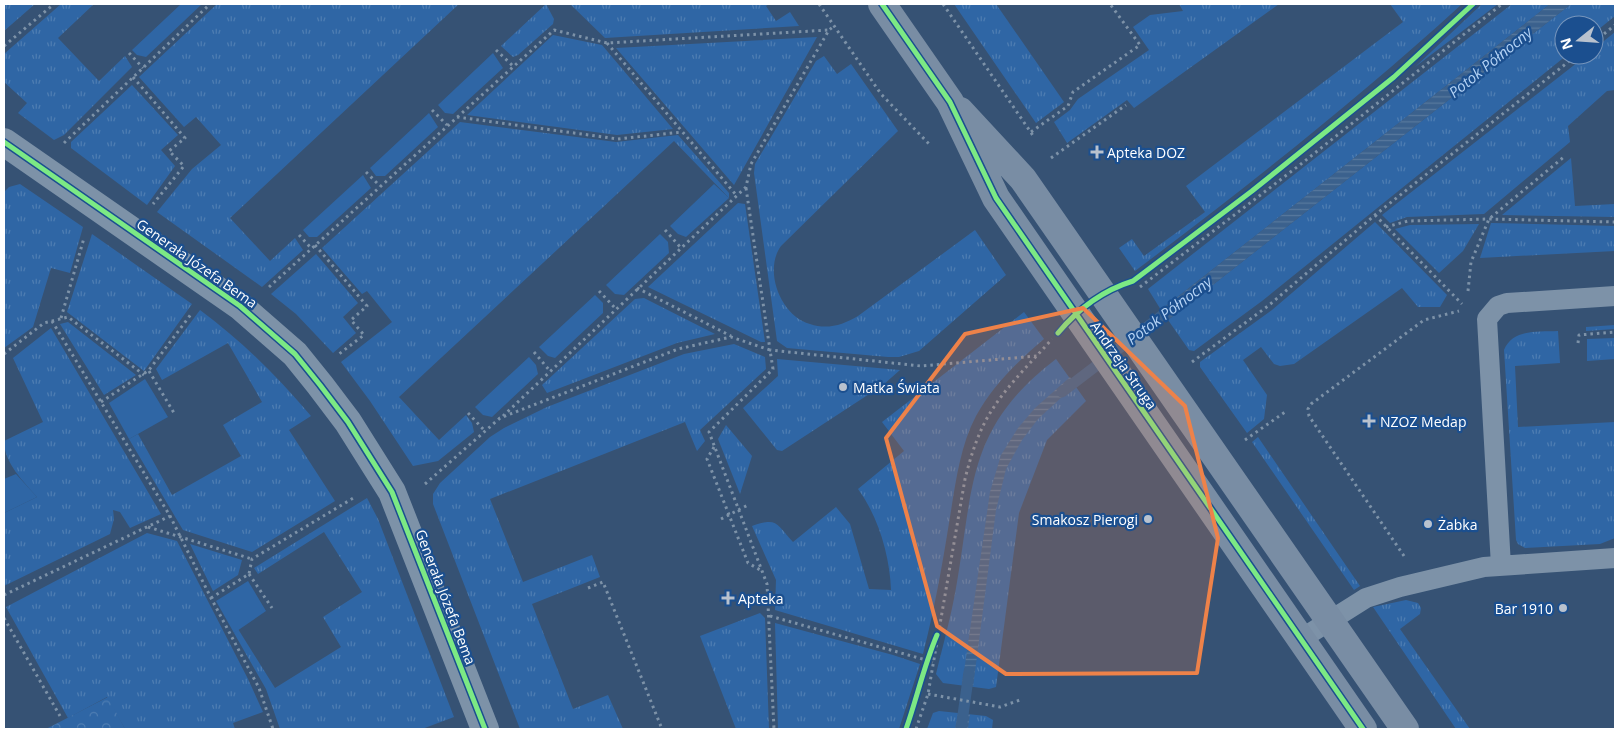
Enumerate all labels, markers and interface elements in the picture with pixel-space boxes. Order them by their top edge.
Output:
north arrow [1554,15,1604,65]
water label: Potok Północny [1444,22,1537,102]
text: N [1555,36,1577,52]
place label: Apteka DOZ [1107,143,1185,162]
marker: Apteka DOZ [1091,146,1103,158]
street label: Generała Józefa Bema [133,214,261,312]
water label: Potok Północny [1122,271,1216,349]
street label: Andrzeja Struga [1087,317,1161,413]
place label: Matka Świata [853,378,940,397]
marker: Matka Świata [837,381,849,393]
place label: NZOZ Medap [1380,412,1466,431]
marker: NZOZ Medap [1362,414,1376,428]
place label: Smakosz Pierogi [1032,510,1138,529]
marker: Smakosz Pierogi [1142,513,1154,525]
place label: Żabka [1438,515,1478,534]
marker: Żabka [1422,518,1434,530]
street label: Generała Józefa Bema [411,527,481,667]
place label: Apteka [738,589,783,608]
marker: Apteka [722,592,734,604]
place label: Bar 1910 [1495,599,1553,618]
marker: Bar 1910 [1557,602,1569,614]

